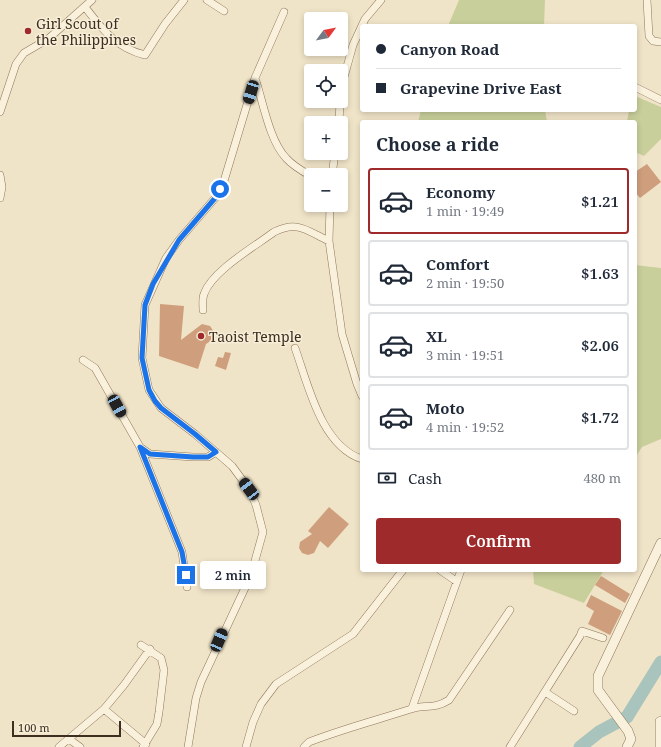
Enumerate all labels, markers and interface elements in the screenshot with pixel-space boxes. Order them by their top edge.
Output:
north arrow [304,12,348,56]
map controls [304,12,348,212]
place label: Girl Scout of the Philippines [36,14,136,49]
marker: Girl Scout of the Philippines [23,26,33,36]
text: Canyon Road [400,39,499,59]
button: locate [304,64,348,108]
text: Grapevine Drive East [400,78,562,98]
car [242,79,260,105]
button: + [304,116,348,160]
text: Choose a ride [376,132,499,156]
button: − [304,168,348,212]
route start [211,180,229,198]
text: Economy [426,182,495,202]
icon: car [378,183,414,219]
text: $1.21 [581,191,619,211]
text: 1 min · 19:49 [426,202,504,220]
text: Comfort [426,254,489,274]
icon: car [378,255,414,291]
text: $1.63 [581,263,619,283]
text: 2 min · 19:50 [426,274,504,292]
text: XL [426,326,447,346]
place label: Taoist Temple [209,327,302,346]
icon: car [378,327,414,363]
marker: Taoist Temple [196,331,206,341]
text: $2.06 [581,335,619,355]
text: 3 min · 19:51 [426,346,504,364]
car [106,393,128,419]
text: Moto [426,398,465,418]
icon: car [378,399,414,435]
text: $1.72 [581,407,619,427]
text: 4 min · 19:52 [426,418,504,436]
icon: cash [376,467,398,489]
text: Cash [408,468,442,488]
text: 480 m [584,469,621,487]
car [237,476,261,502]
button: Confirm [376,518,621,564]
callout: 2 min [200,561,266,589]
route end [177,566,195,584]
text: 2 min [215,566,251,584]
car [209,627,229,653]
scale bar [12,719,121,738]
text: 100 m [18,720,50,735]

